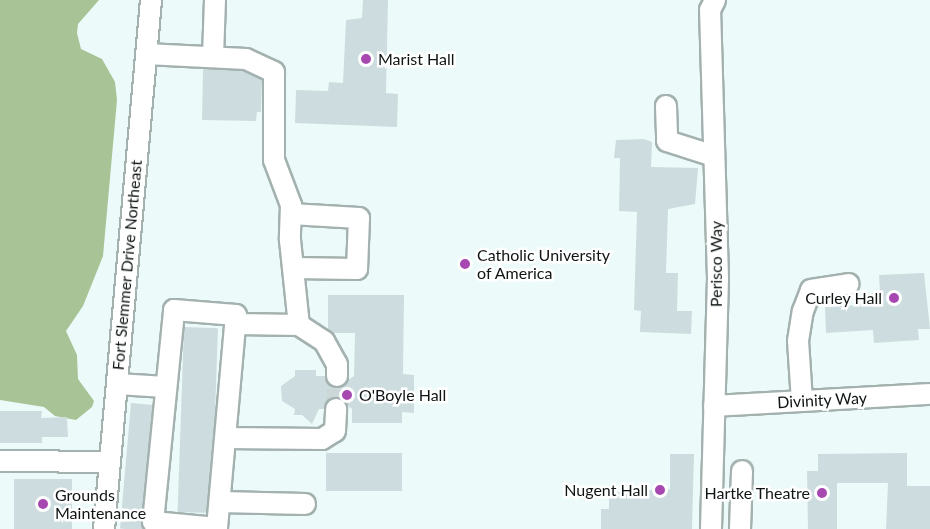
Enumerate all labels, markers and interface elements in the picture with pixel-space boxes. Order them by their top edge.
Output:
place label: Marist Hall [378,49,454,69]
marker: Marist Hall [359,52,373,66]
street label: Fort Slemmer Drive Northeast [108,159,146,371]
street label: Perisco Way [706,221,726,307]
place label: Catholic University of America [477,245,610,283]
marker: Catholic University of America [458,257,472,271]
place label: Curley Hall [805,288,882,308]
marker: Curley Hall [887,291,901,305]
place label: O'Boyle Hall [359,385,446,405]
marker: O'Boyle Hall [340,388,354,402]
street label: Divinity Way [776,388,868,412]
place label: Nugent Hall [564,480,648,500]
marker: Nugent Hall [653,483,667,497]
place label: Hartke Theatre [704,483,810,503]
place label: Grounds Maintenance [55,485,146,523]
marker: Hartke Theatre [815,486,829,500]
marker: Grounds Maintenance [36,497,50,511]

